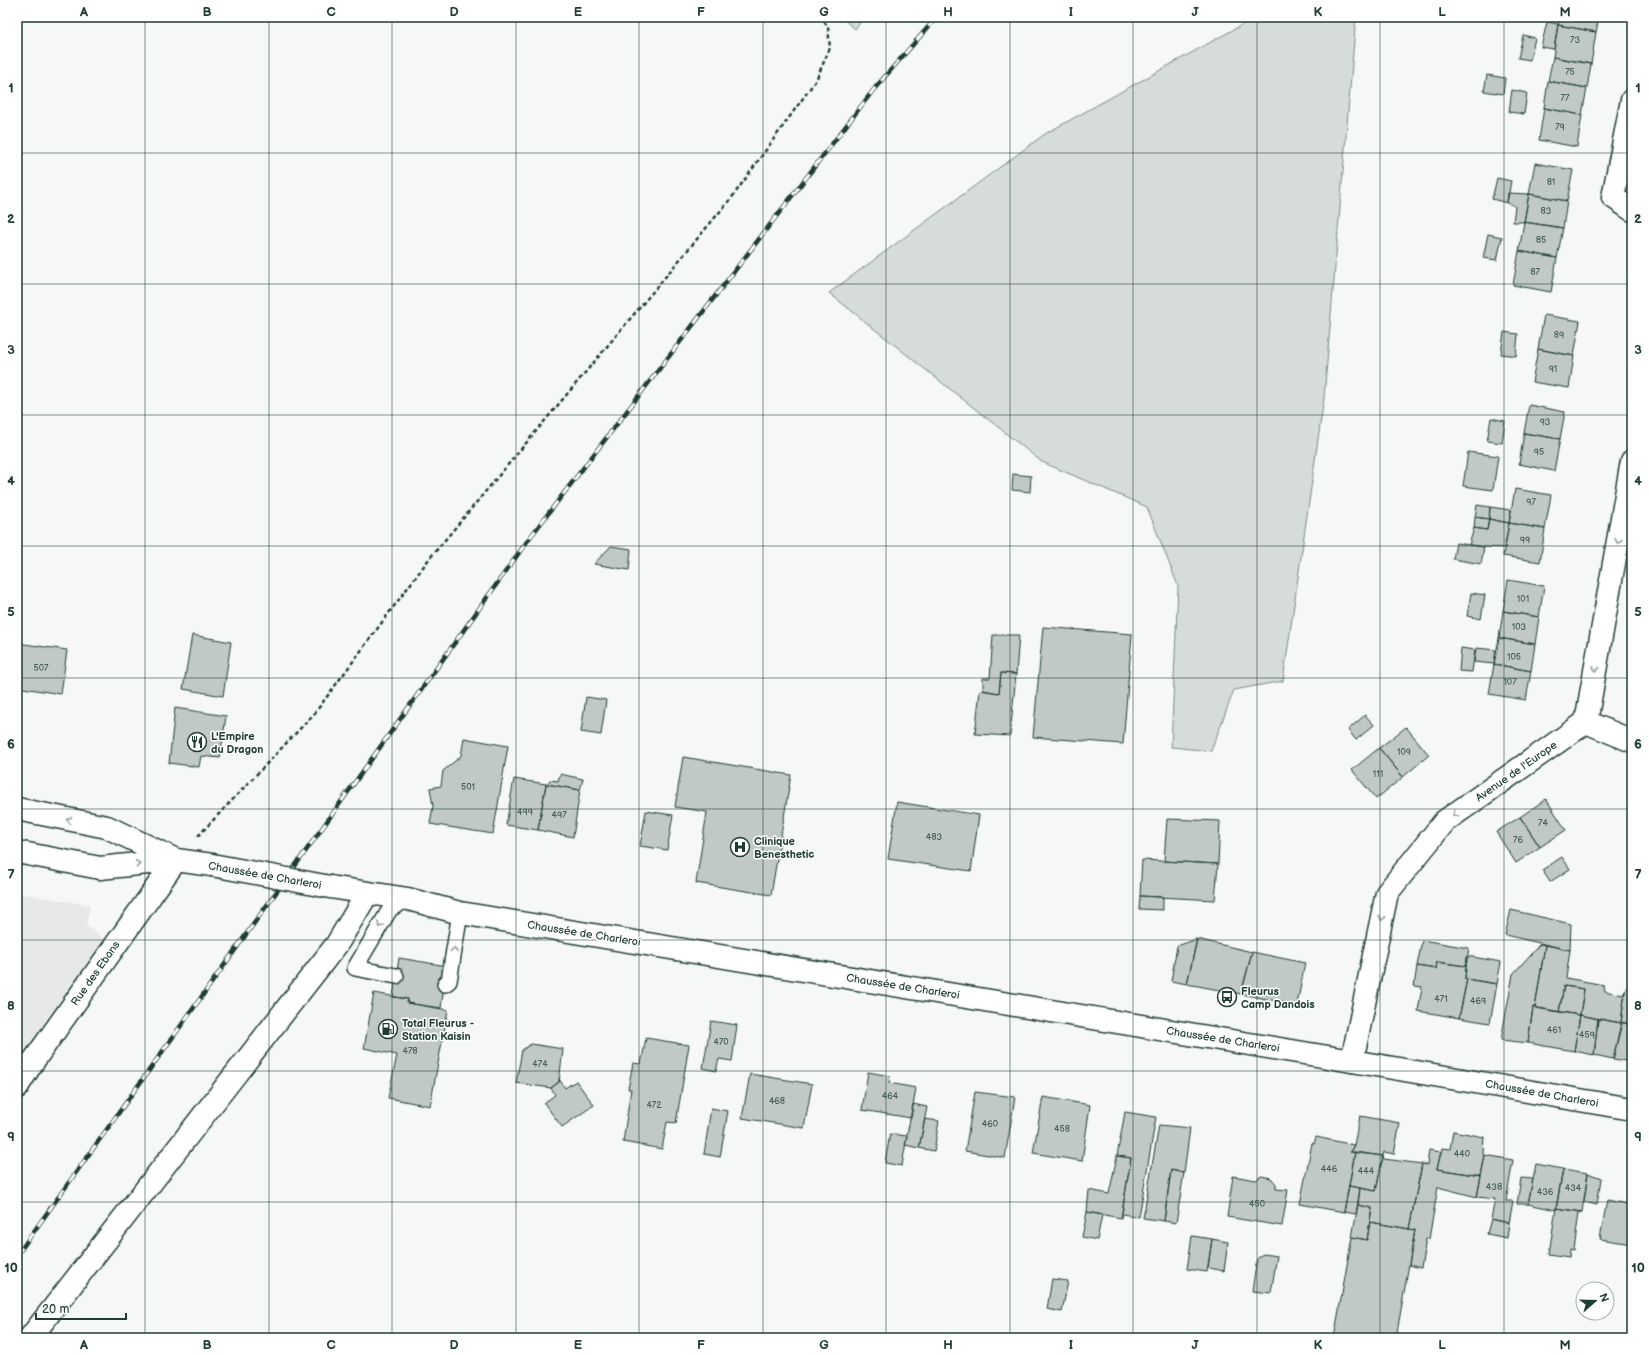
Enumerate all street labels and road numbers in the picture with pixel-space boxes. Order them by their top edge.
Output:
street label: Avenue de l'Europe [1473,738,1560,804]
street label: Chaussée de Charleroi [207,859,322,892]
street label: Chaussée de Charleroi [526,918,642,949]
street label: Rue des Ebans [68,938,123,1008]
street label: Chaussée de Charleroi [845,971,961,1002]
street label: Chaussée de Charleroi [1165,1024,1281,1055]
street label: Chaussée de Charleroi [1484,1077,1599,1110]

